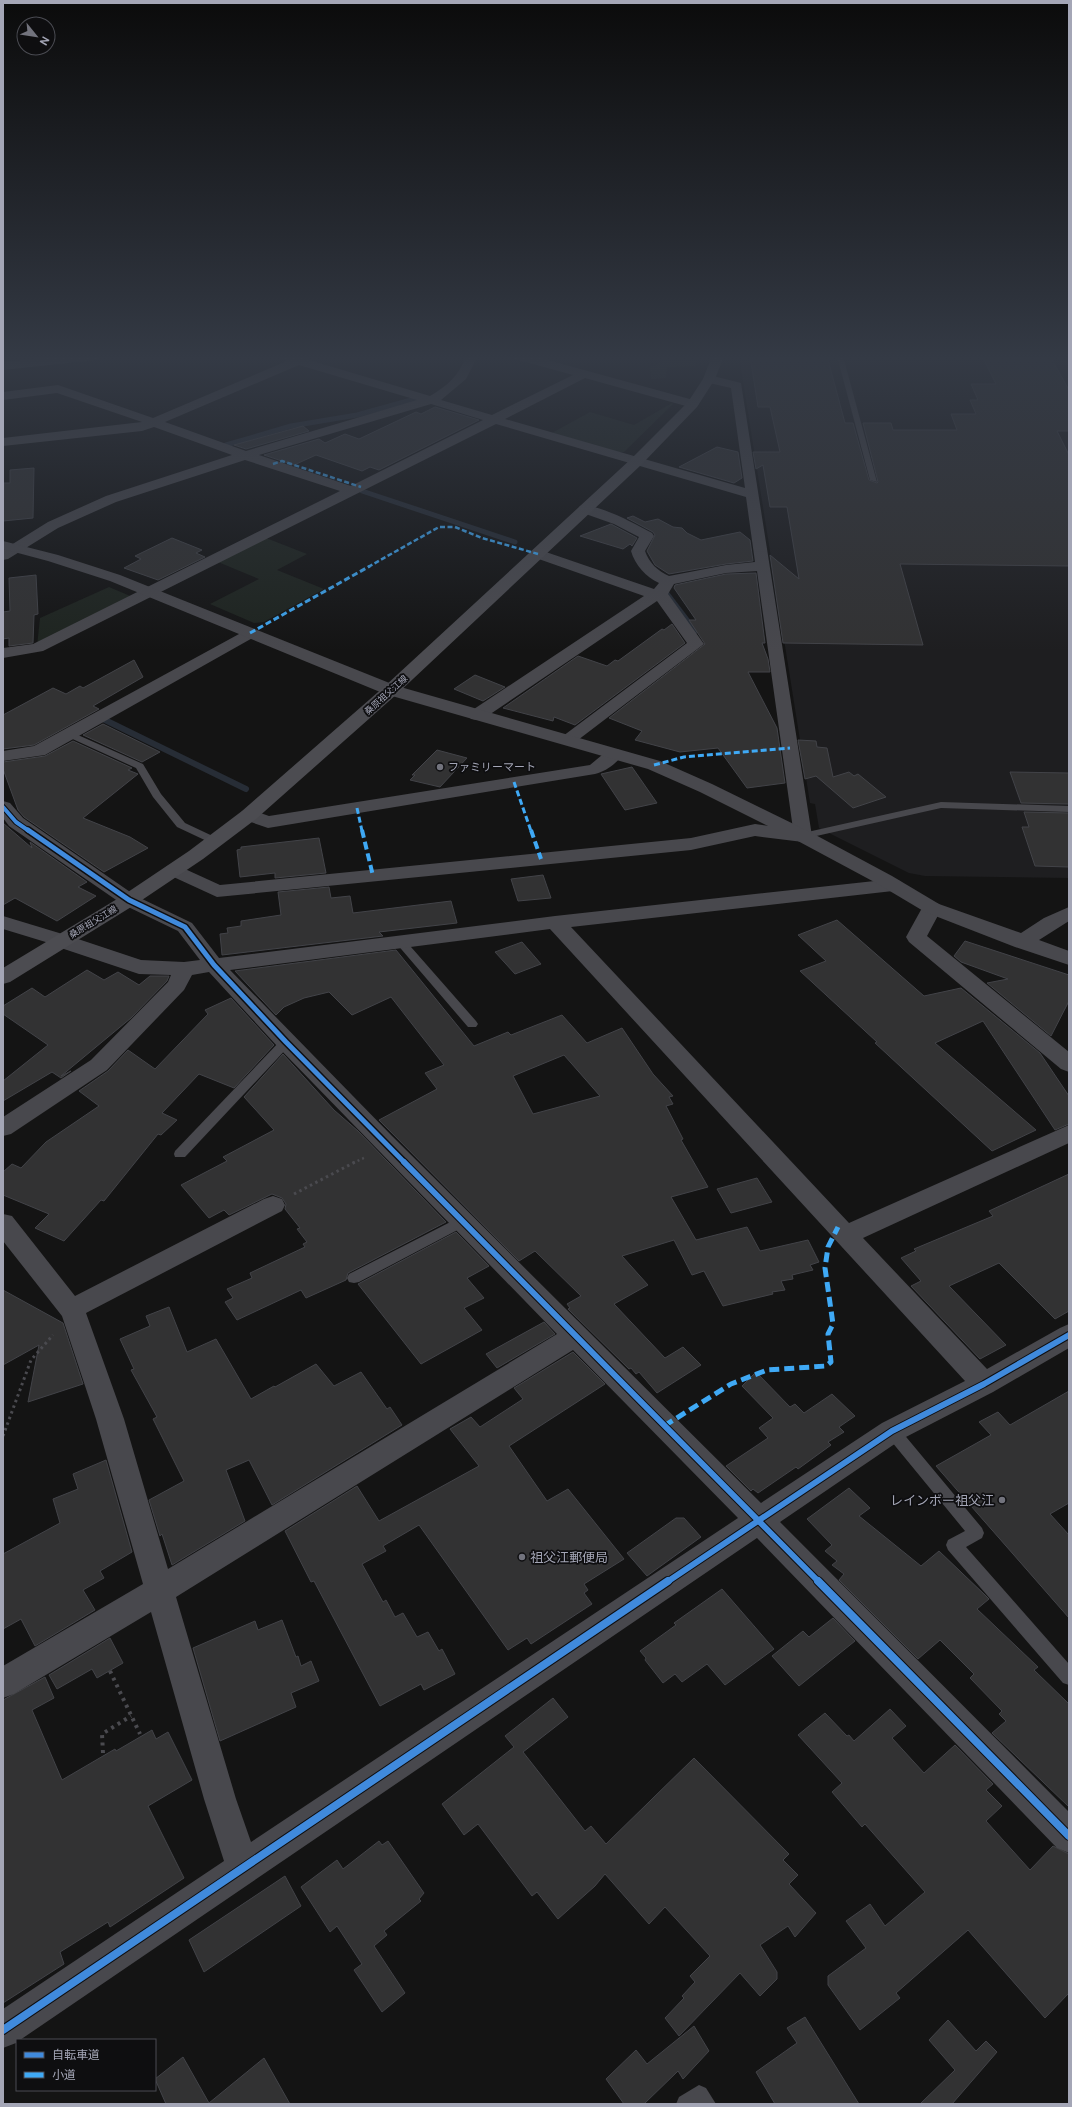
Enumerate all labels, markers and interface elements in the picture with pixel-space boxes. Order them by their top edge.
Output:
north arrow [16,16,56,56]
text: N [37,34,53,48]
street label: 桑原祖父江線 [362,672,411,718]
place label: ファミリーマート [448,760,536,774]
marker: ファミリーマート [435,762,445,772]
street label: 桑原祖父江線 [67,902,120,941]
place label: レインボー祖父江 [890,1492,994,1509]
marker: レインボー祖父江 [997,1495,1007,1505]
place label: 祖父江郵便局 [530,1549,608,1566]
marker: 祖父江郵便局 [517,1552,527,1562]
legend [16,2039,156,2091]
text: 自転車道 [52,2047,100,2063]
text: 小道 [52,2067,76,2083]

